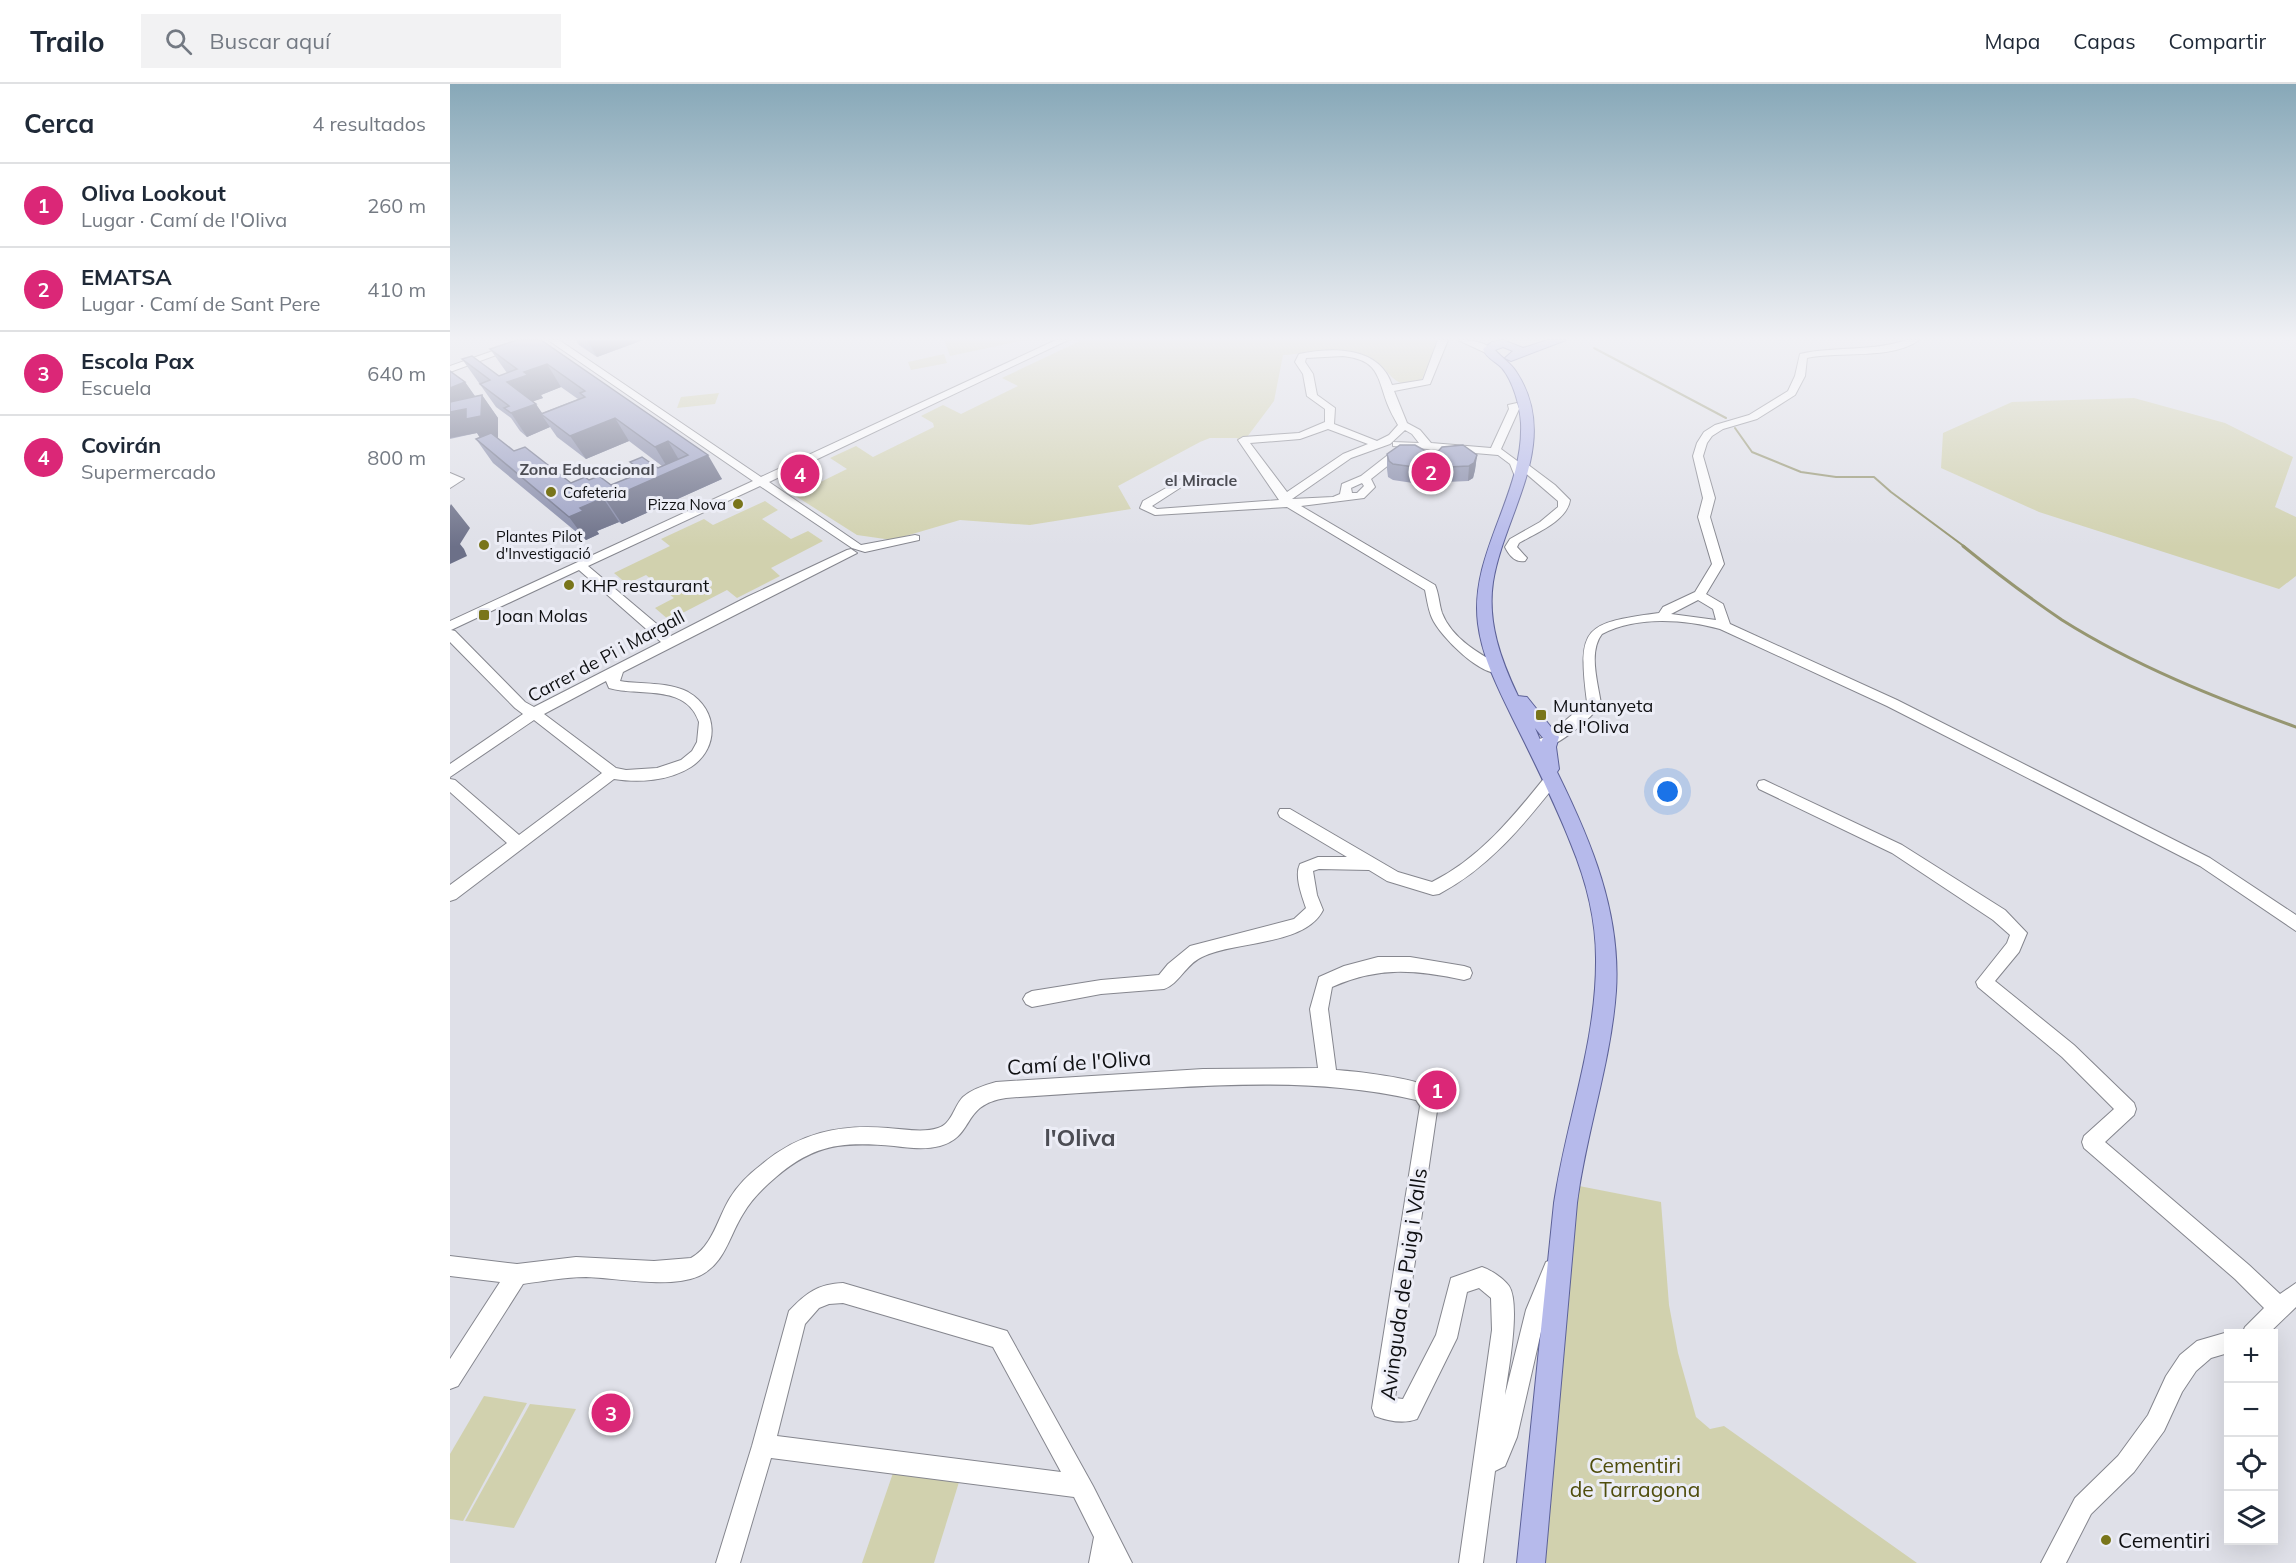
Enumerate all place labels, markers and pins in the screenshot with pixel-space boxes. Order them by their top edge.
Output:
pin: 2 [1412,450,1450,494]
pin: 4 [780,452,820,496]
place label: Cafeteria [563,483,626,502]
marker: Cafeteria [544,485,558,499]
place label: Pizza Nova [648,495,726,514]
marker: Pizza Nova [731,497,745,511]
place label: Plantes Pilot d'Investigació [496,527,591,563]
marker: Plantes Pilot d'Investigació [477,538,491,552]
place label: KHP restaurant [581,574,709,597]
marker: KHP restaurant [562,578,576,592]
place label: Joan Molas [496,604,588,627]
marker: Joan Molas [477,608,491,622]
place label: Muntanyeta de l'Oliva [1553,694,1653,738]
marker: Muntanyeta de l'Oliva [1534,708,1548,722]
pin: 1 [1418,1068,1456,1112]
pin: 3 [592,1390,630,1436]
place label: Cementiri [2118,1527,2210,1553]
marker: Cementiri [2099,1533,2113,1547]

